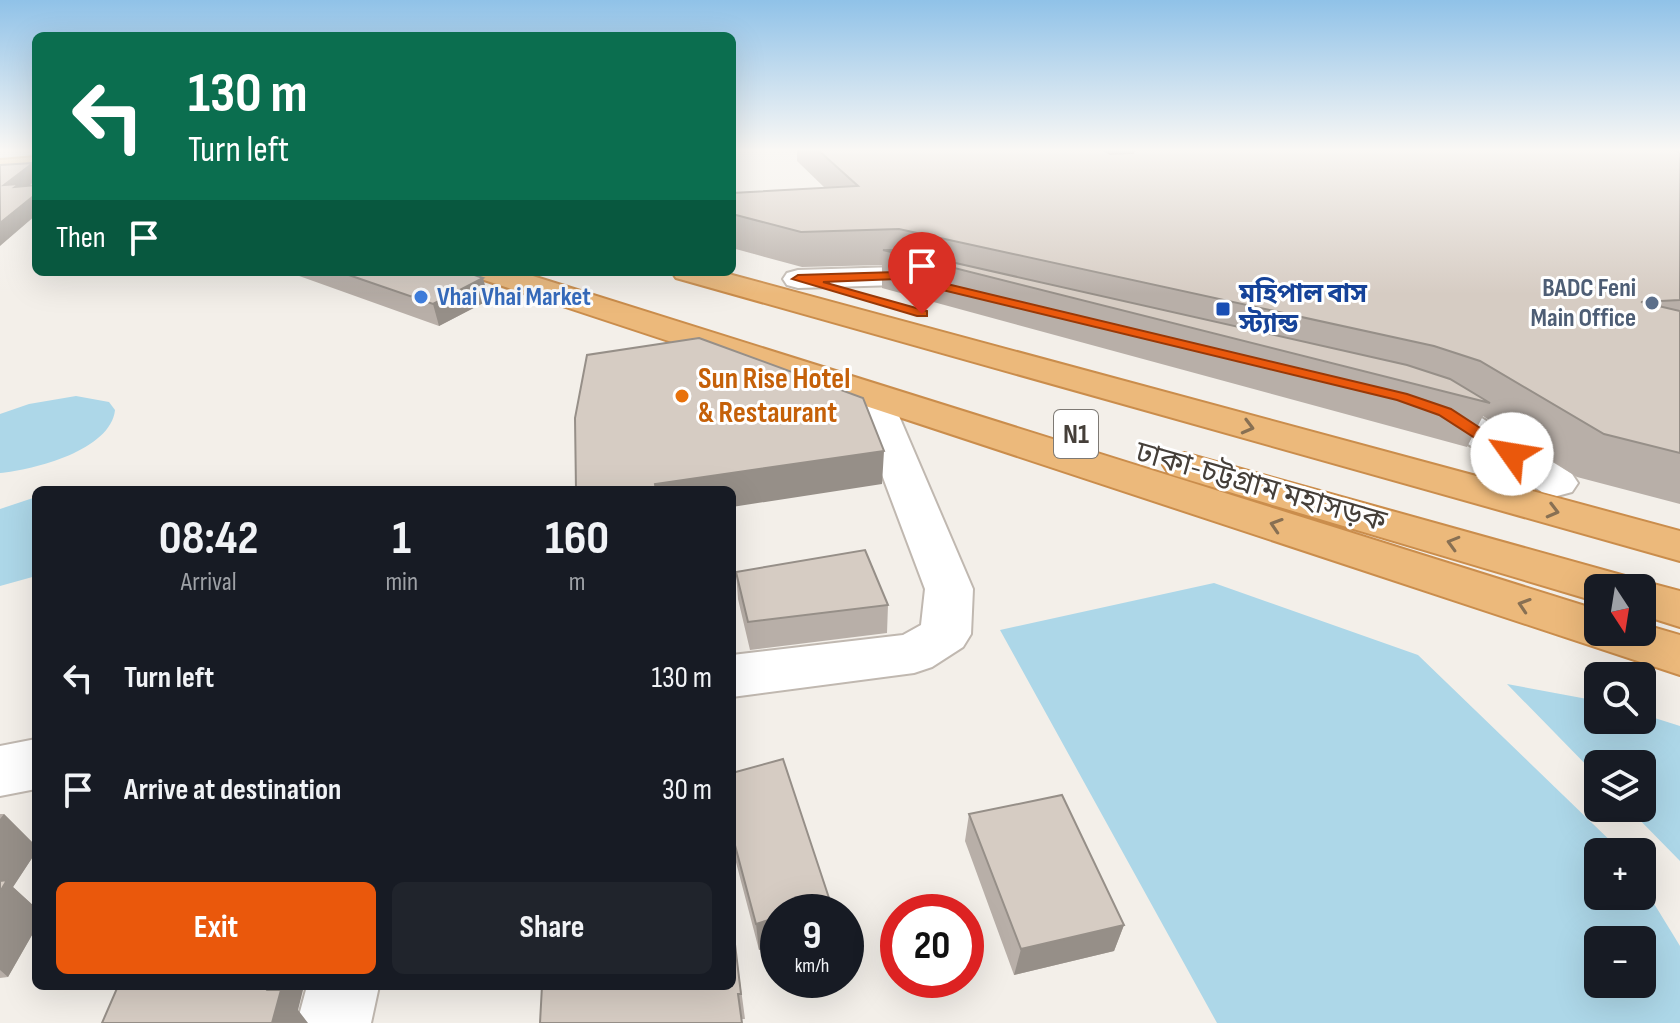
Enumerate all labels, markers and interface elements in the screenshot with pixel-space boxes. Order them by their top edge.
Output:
text: 130 m [188,61,308,128]
icon: left [56,64,160,168]
text: Turn left [188,129,289,172]
icon: arrive [122,216,166,260]
text: Then [56,220,106,256]
pin [888,232,956,314]
icon: arrive [900,244,944,288]
place label: BADC Feni Main Office [1531,273,1636,334]
place label: মহিপাল বাস স্ট্যান্ড [1238,277,1367,340]
place label: Vhai Vhai Market [437,282,591,313]
marker: Vhai Vhai Market [412,288,430,306]
marker: BADC Feni Main Office [1643,294,1661,312]
marker: মহিপাল বাস স্ট্যান্ড [1214,300,1232,318]
place label: Sun Rise Hotel & Restaurant [698,361,850,431]
marker: Sun Rise Hotel & Restaurant [673,387,691,405]
road number: N1 [1054,410,1098,458]
position arrow [1470,412,1554,496]
one-way arrow [1241,418,1255,434]
street label: ঢাকা-চট্টগ্রাম মহাসড়ক [1130,433,1392,540]
one-way arrow [1545,502,1559,519]
text: 08:42 [159,510,259,567]
text: 1 [392,510,411,567]
text: 160 [545,510,609,567]
one-way arrow [1270,519,1284,535]
one-way arrow [1446,536,1460,552]
text: Arrival [181,567,237,598]
text: min [385,567,418,598]
text: m [569,567,585,598]
north arrow [1584,574,1656,646]
map controls [1584,574,1656,998]
one-way arrow [1517,599,1531,615]
icon: left [56,656,100,700]
text: Turn left [124,660,214,696]
text: 130 m [652,660,712,696]
button: search [1584,662,1656,734]
button: layers [1584,750,1656,822]
icon: arrive [56,768,100,812]
text: Arrive at destination [124,772,341,808]
text: 30 m [662,772,712,808]
button: + [1584,838,1656,910]
button: Exit [56,882,376,974]
button: Share [392,882,712,974]
speed limit sign: 20 [880,894,984,998]
text: 9 [803,912,821,960]
button: − [1584,926,1656,998]
text: km/h [795,954,829,978]

